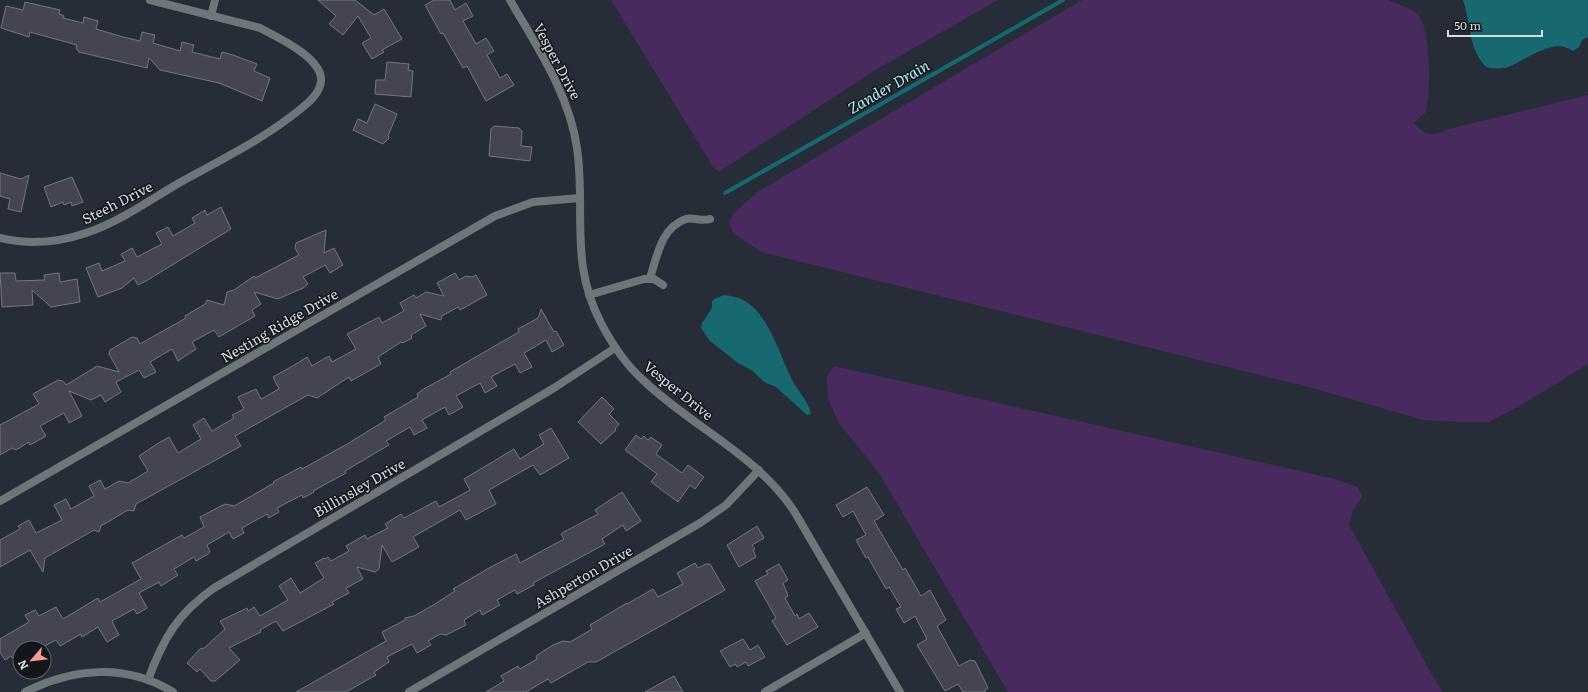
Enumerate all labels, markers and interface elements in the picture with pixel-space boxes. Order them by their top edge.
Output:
scale bar [1448,12,1542,38]
text: 50 m [1454,16,1481,34]
street label: Vesper Drive [529,19,587,103]
water label: Zander Drain [843,53,933,119]
street label: Steeh Drive [78,176,156,228]
street label: Nesting Ridge Drive [217,283,341,367]
street label: Vesper Drive [640,356,718,424]
street label: Billinsley Drive [310,453,408,521]
street label: Ashperton Drive [530,540,636,612]
north arrow [12,640,52,680]
text: N [13,657,32,673]

